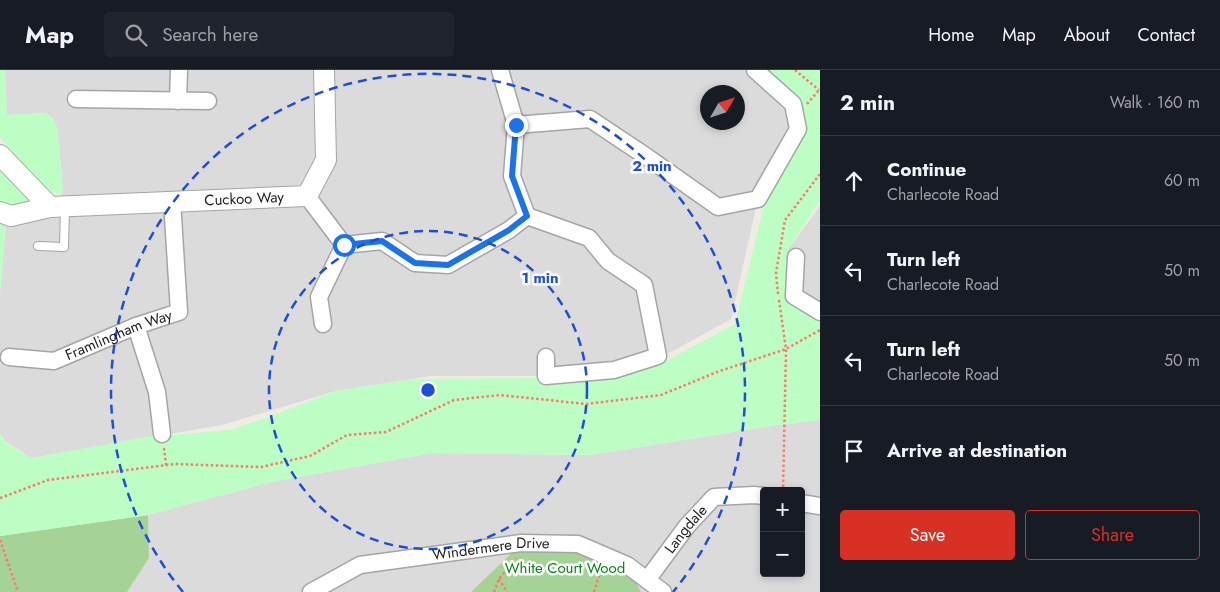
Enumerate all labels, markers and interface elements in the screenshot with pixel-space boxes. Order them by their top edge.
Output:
search box [104,12,454,57]
text: Map [25,17,74,52]
icon: search [122,21,150,49]
text: Search here [162,21,258,48]
text: Home [928,22,974,48]
text: Map [1002,22,1036,48]
text: About [1064,22,1109,48]
text: Contact [1137,22,1195,48]
north arrow [700,85,745,130]
text: 2 min [840,88,895,118]
text: Walk · 160 m [1110,91,1200,114]
route end [505,114,528,137]
text: 2 min [632,155,672,177]
text: Continue [887,156,966,183]
icon: ahead [840,167,868,195]
text: 60 m [1164,169,1200,192]
text: Charlecote Road [887,183,999,206]
street label: Cuckoo Way [204,186,285,211]
route start [333,234,356,257]
text: Turn left [887,246,960,273]
icon: left [840,257,868,285]
text: 50 m [1164,259,1200,282]
text: 1 min [521,267,559,289]
text: Charlecote Road [887,273,999,296]
street label: Framlingham Way [62,304,175,366]
text: Turn left [887,336,960,363]
icon: left [840,347,868,375]
text: 50 m [1164,349,1200,372]
text: Charlecote Road [887,363,999,386]
centre of rings [419,381,437,399]
icon: arrive [840,437,868,465]
text: Arrive at destination [887,437,1067,464]
map controls [760,487,805,577]
button: + [760,487,805,532]
street label: Langdale [659,500,713,558]
button: Save [840,510,1015,560]
button: Share [1025,510,1200,560]
street label: Windermere Drive [431,532,550,566]
button: − [760,532,805,577]
park label: White Court Wood [505,557,625,579]

